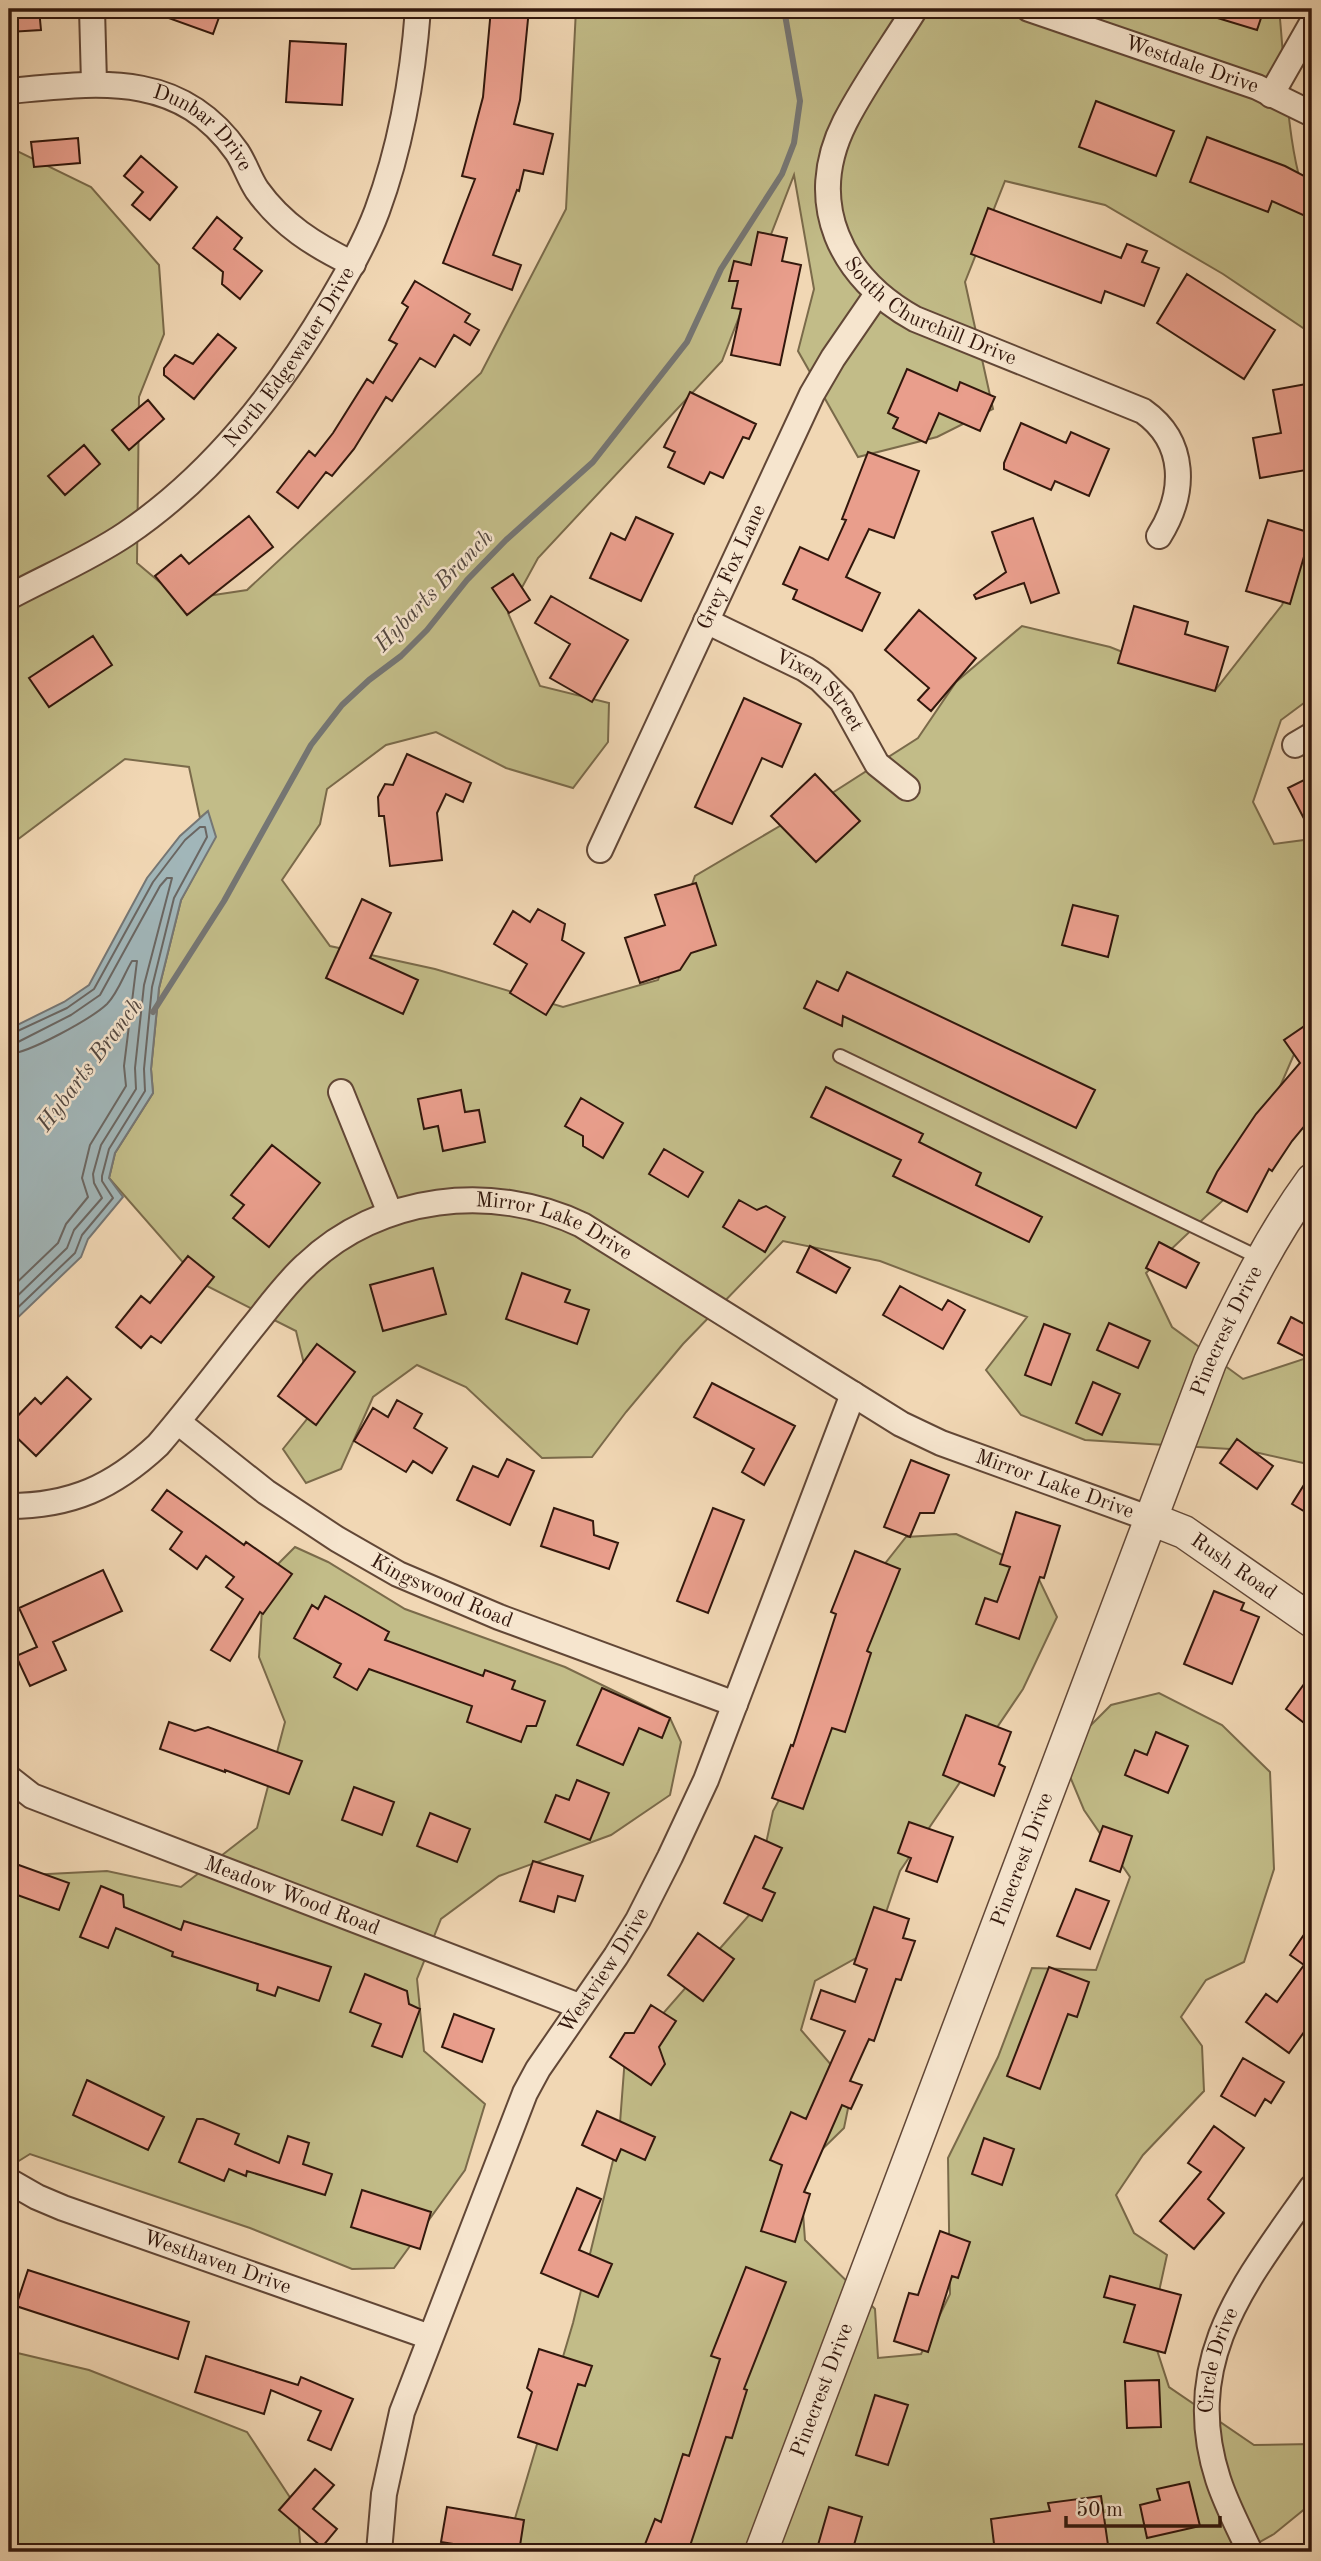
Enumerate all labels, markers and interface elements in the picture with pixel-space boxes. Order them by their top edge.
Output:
street label: Westdale Drive [1122,32,1261,97]
street label: Dunbar Drive [150,81,256,174]
street label: South Churchill Drive [840,253,1019,369]
street label: North Edgewater Drive [220,263,359,451]
street label: Grey Fox Lane [693,501,770,633]
water label: Hybarts Branch [370,525,499,658]
street label: Vixen Street [772,646,867,735]
water label: Hybarts Branch [32,994,148,1137]
street label: Mirror Lake Drive [475,1190,636,1264]
street label: Pinecrest Drive [1188,1262,1267,1399]
street label: Mirror Lake Drive [973,1446,1137,1522]
street label: Rush Road [1187,1530,1281,1604]
street label: Kingswood Road [367,1550,516,1632]
street label: Pinecrest Drive [987,1790,1057,1929]
street label: Meadow Wood Road [202,1853,383,1939]
street label: Westview Drive [555,1905,653,2037]
street label: Westhaven Drive [141,2227,294,2298]
street label: Circle Drive [1196,2304,1242,2414]
street label: Pinecrest Drive [787,2320,857,2460]
scale bar [1066,2484,1220,2528]
text: 50 m [1076,2500,1123,2521]

